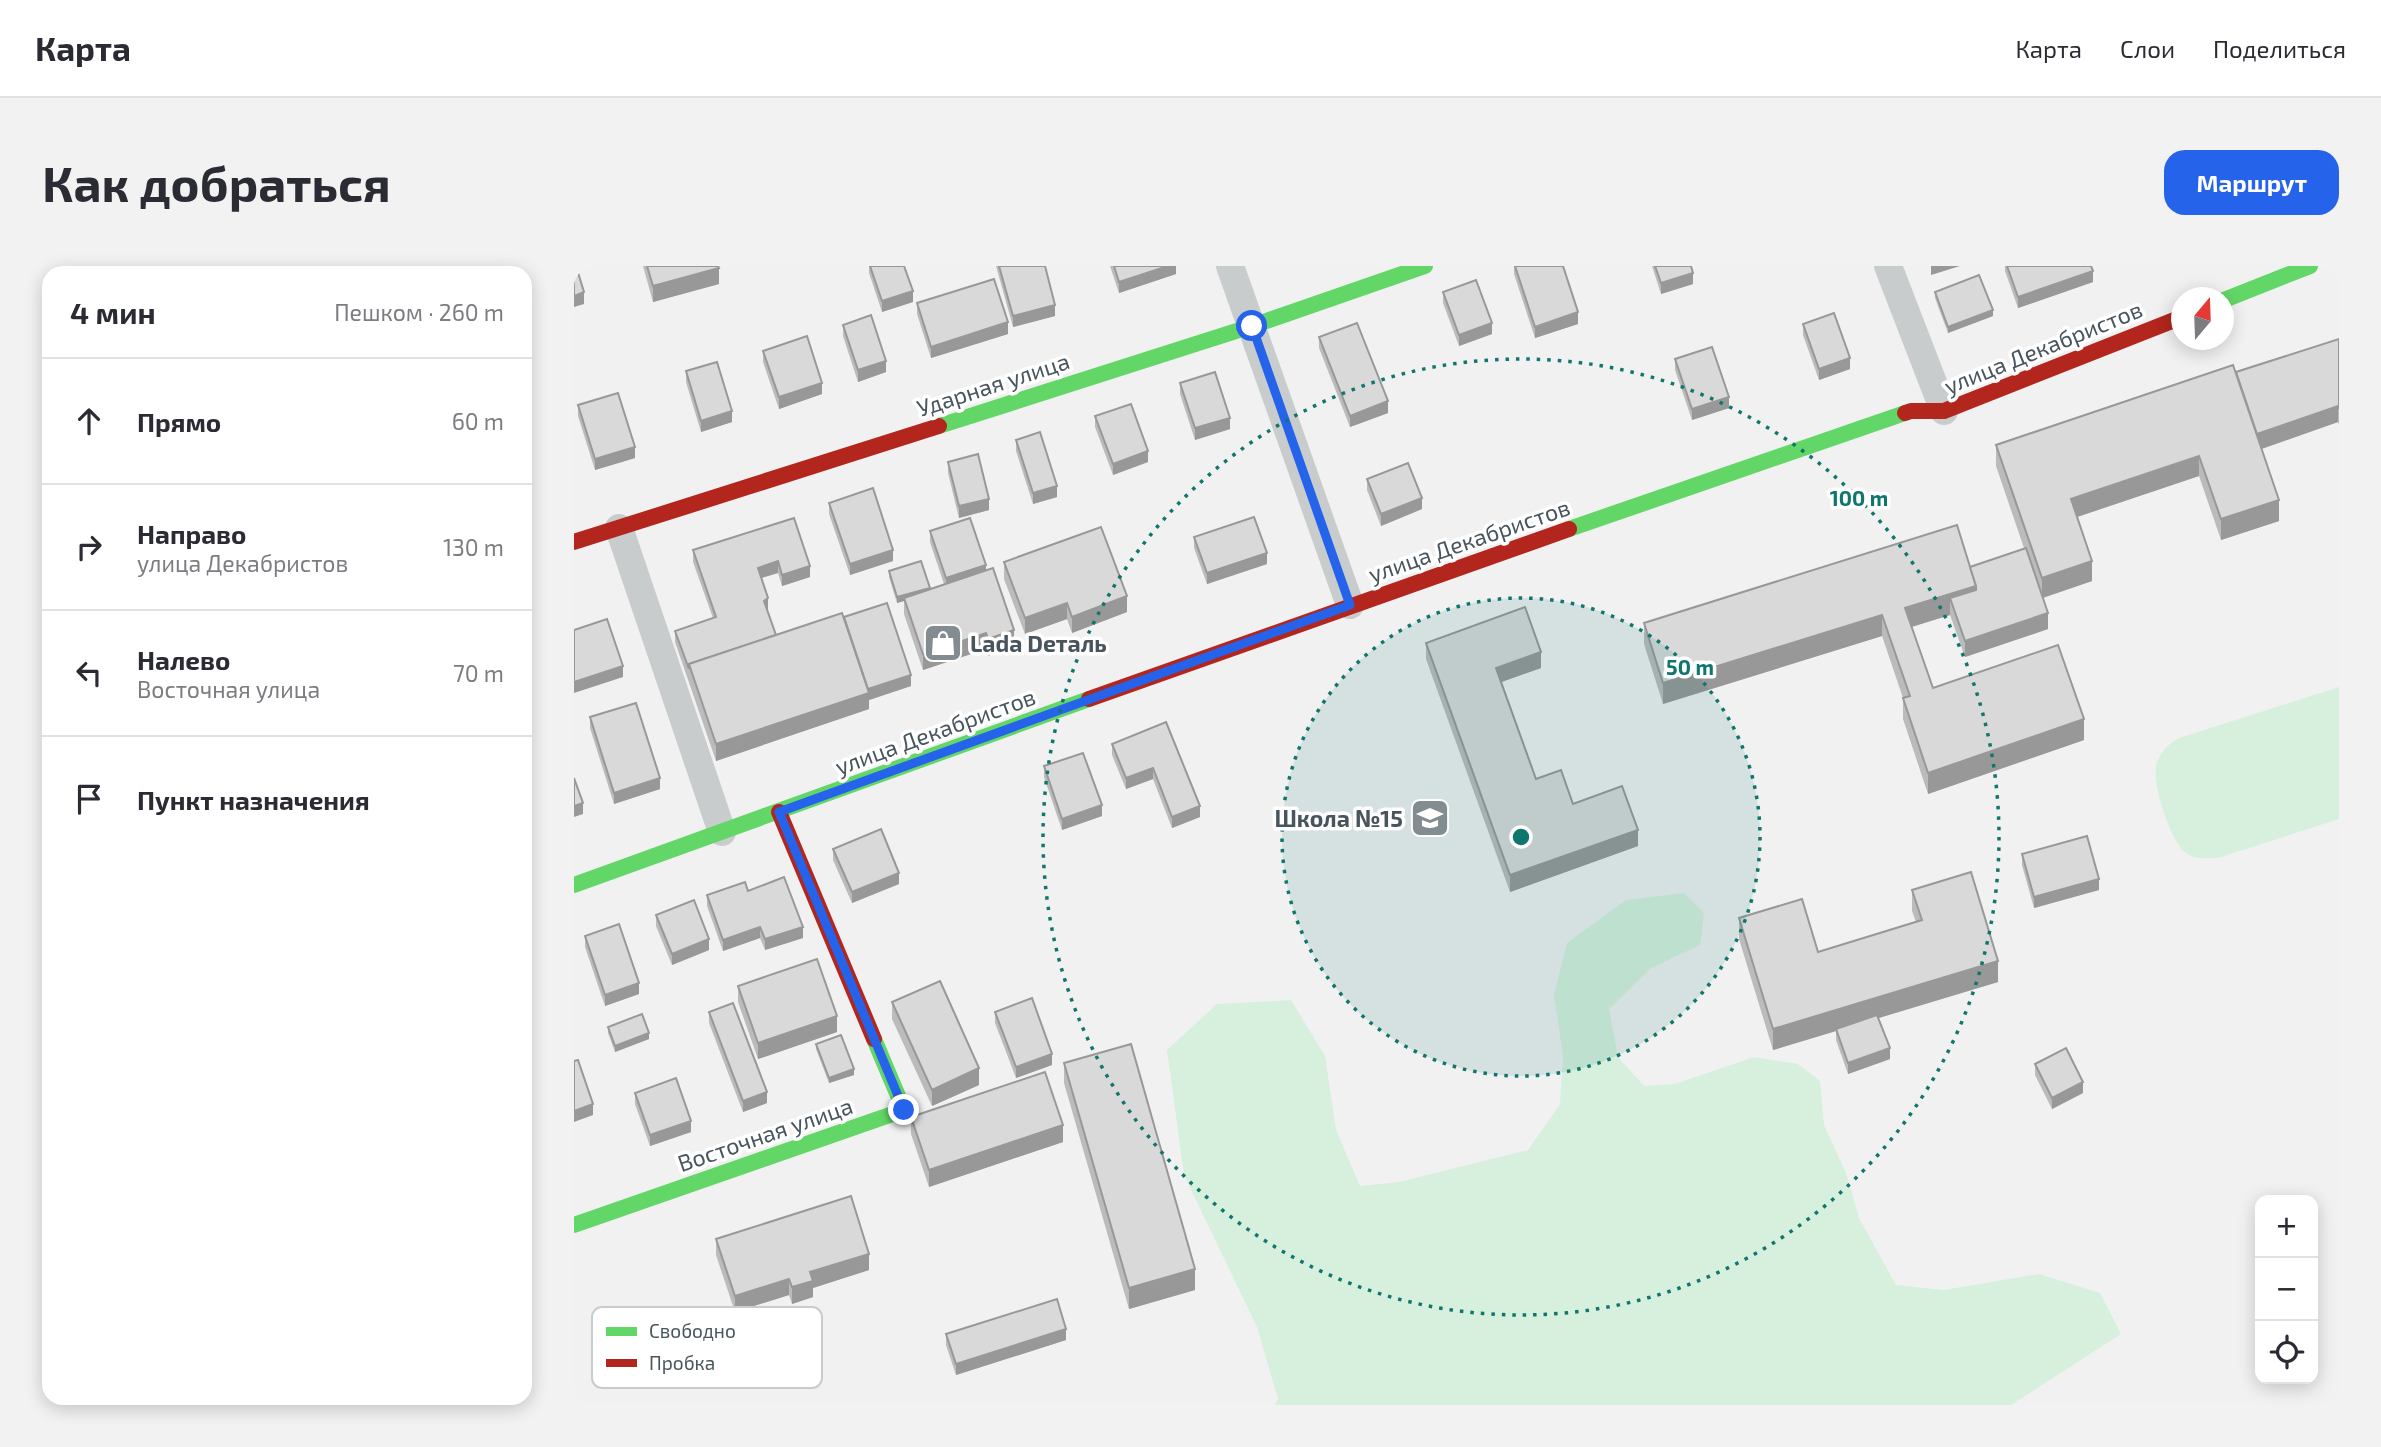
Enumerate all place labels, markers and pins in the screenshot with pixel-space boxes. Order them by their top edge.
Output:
shop icon: Lada Dеталь [922,622,964,664]
place label: Lada Dеталь [970,629,1107,657]
school or university icon: Школа №15 [1409,797,1451,839]
place label: Школа №15 [1274,804,1403,832]
centre of rings [1509,825,1533,849]

